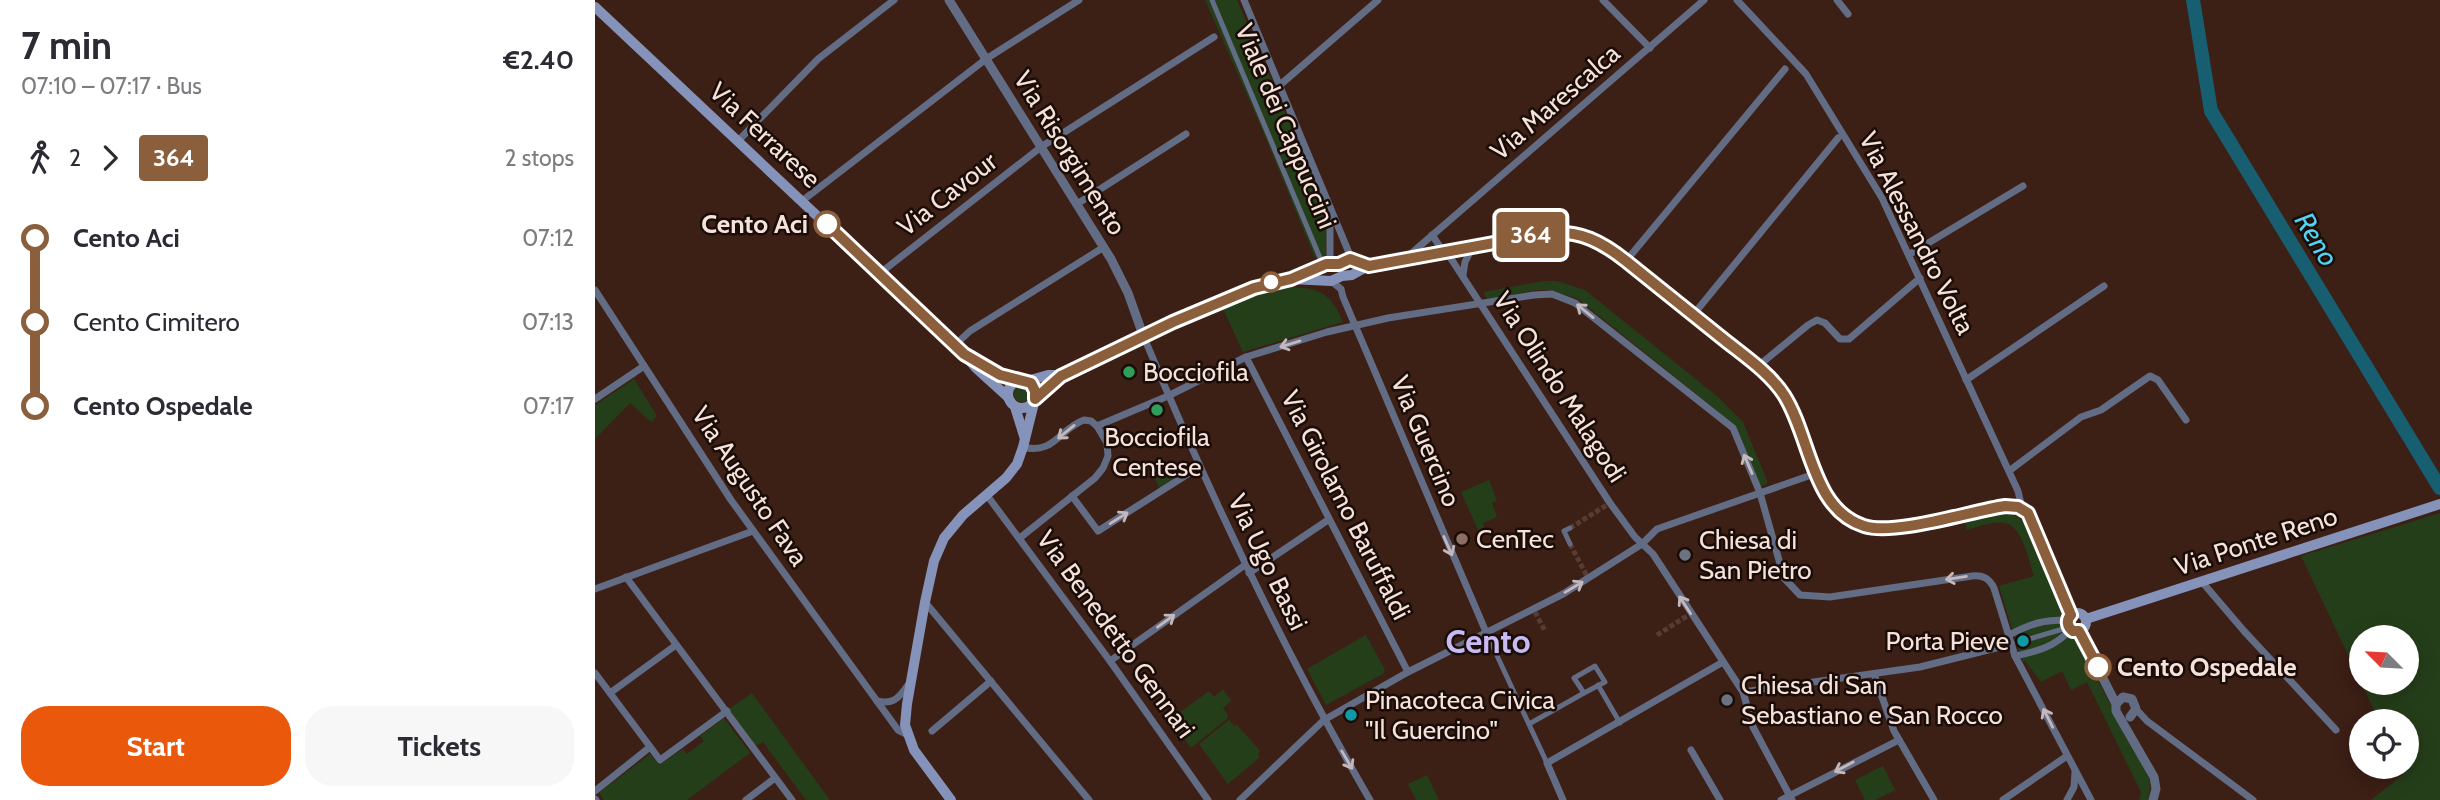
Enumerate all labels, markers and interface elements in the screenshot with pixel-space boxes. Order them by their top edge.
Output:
street label: Viale dei Cappuccini [1228,19,1344,233]
text: 7 min [21,22,112,69]
street label: Via Marescalca [1484,37,1627,167]
text: €2.40 [503,44,574,76]
street label: Via Risorgimento [1007,65,1133,241]
text: 07:10 – 07:17 · Bus [21,72,202,100]
street label: Via Ferrarese [703,75,827,195]
street label: Via Alessandro Volta [1852,126,1982,340]
icon: walk [21,139,59,177]
icon: forward [91,139,129,177]
text: 364 [153,143,194,172]
text: 2 [69,144,81,172]
text: 2 stops [505,144,574,172]
street label: Via Cavour [891,145,1004,243]
water label: Reno [2288,206,2346,272]
place label: Cento Aci [701,208,808,240]
marker: Cento Aci [814,211,840,237]
line badge: 364 [1491,212,1571,258]
text: 364 [1510,220,1552,249]
text: Cento Aci [73,222,180,254]
text: 07:12 [522,224,574,252]
unlabelled marker [1261,272,1281,292]
street label: Via Olindo Malagodi [1486,286,1634,488]
one-way arrow [1577,303,1595,319]
text: Cento Cimitero [73,306,240,338]
text: 07:13 [522,308,574,336]
one-way arrow [1279,339,1301,351]
place label: Bocciofila [1143,356,1249,388]
marker: Bocciofila [1121,364,1137,380]
street label: Via Guercino [1384,371,1468,511]
street label: Via Girolamo Baruffaldi [1274,385,1418,625]
text: Cento Ospedale [73,390,253,422]
text: 07:17 [523,392,574,420]
street label: Via Augusto Fava [685,400,815,572]
marker: Bocciofila Centese [1149,402,1165,418]
place label: Bocciofila Centese [1104,421,1210,483]
one-way arrow [1058,424,1076,440]
one-way arrow [1741,454,1754,475]
street label: Via Ugo Bassi [1221,489,1315,635]
street label: Via Ponte Reno [2171,500,2341,582]
one-way arrow [1108,511,1128,525]
place label: CenTec [1476,523,1554,555]
street label: Via Benedetto Gennari [1030,524,1202,744]
place label: Chiesa di San Pietro [1699,524,1812,586]
marker: CenTec [1454,531,1470,547]
one-way arrow [1442,535,1455,556]
marker: Chiesa di San Pietro [1677,547,1693,563]
one-way arrow [1945,572,1968,585]
one-way arrow [1563,580,1583,594]
one-way arrow [1677,596,1692,615]
one-way arrow [1156,614,1175,629]
district label: Cento [1446,621,1530,661]
place label: Porta Pieve [1886,625,2009,657]
north arrow [2349,625,2419,695]
map controls [2349,625,2419,779]
marker: Porta Pieve [2015,633,2031,649]
place label: Cento Ospedale [2117,651,2297,683]
marker: Cento Ospedale [2085,654,2111,680]
place label: Chiesa di San Sebastiano e San Rocco [1741,669,2003,731]
place label: Pinacoteca Civica "Il Guercino" [1365,684,1556,746]
marker: Chiesa di San Sebastiano e San Rocco [1719,692,1735,708]
button: Start [21,706,291,786]
button: Tickets [305,706,574,786]
marker: Pinacoteca Civica "Il Guercino" [1343,707,1359,723]
one-way arrow [2040,708,2054,729]
button: locate [2349,709,2419,779]
one-way arrow [1341,749,1354,770]
one-way arrow [1834,761,1855,774]

